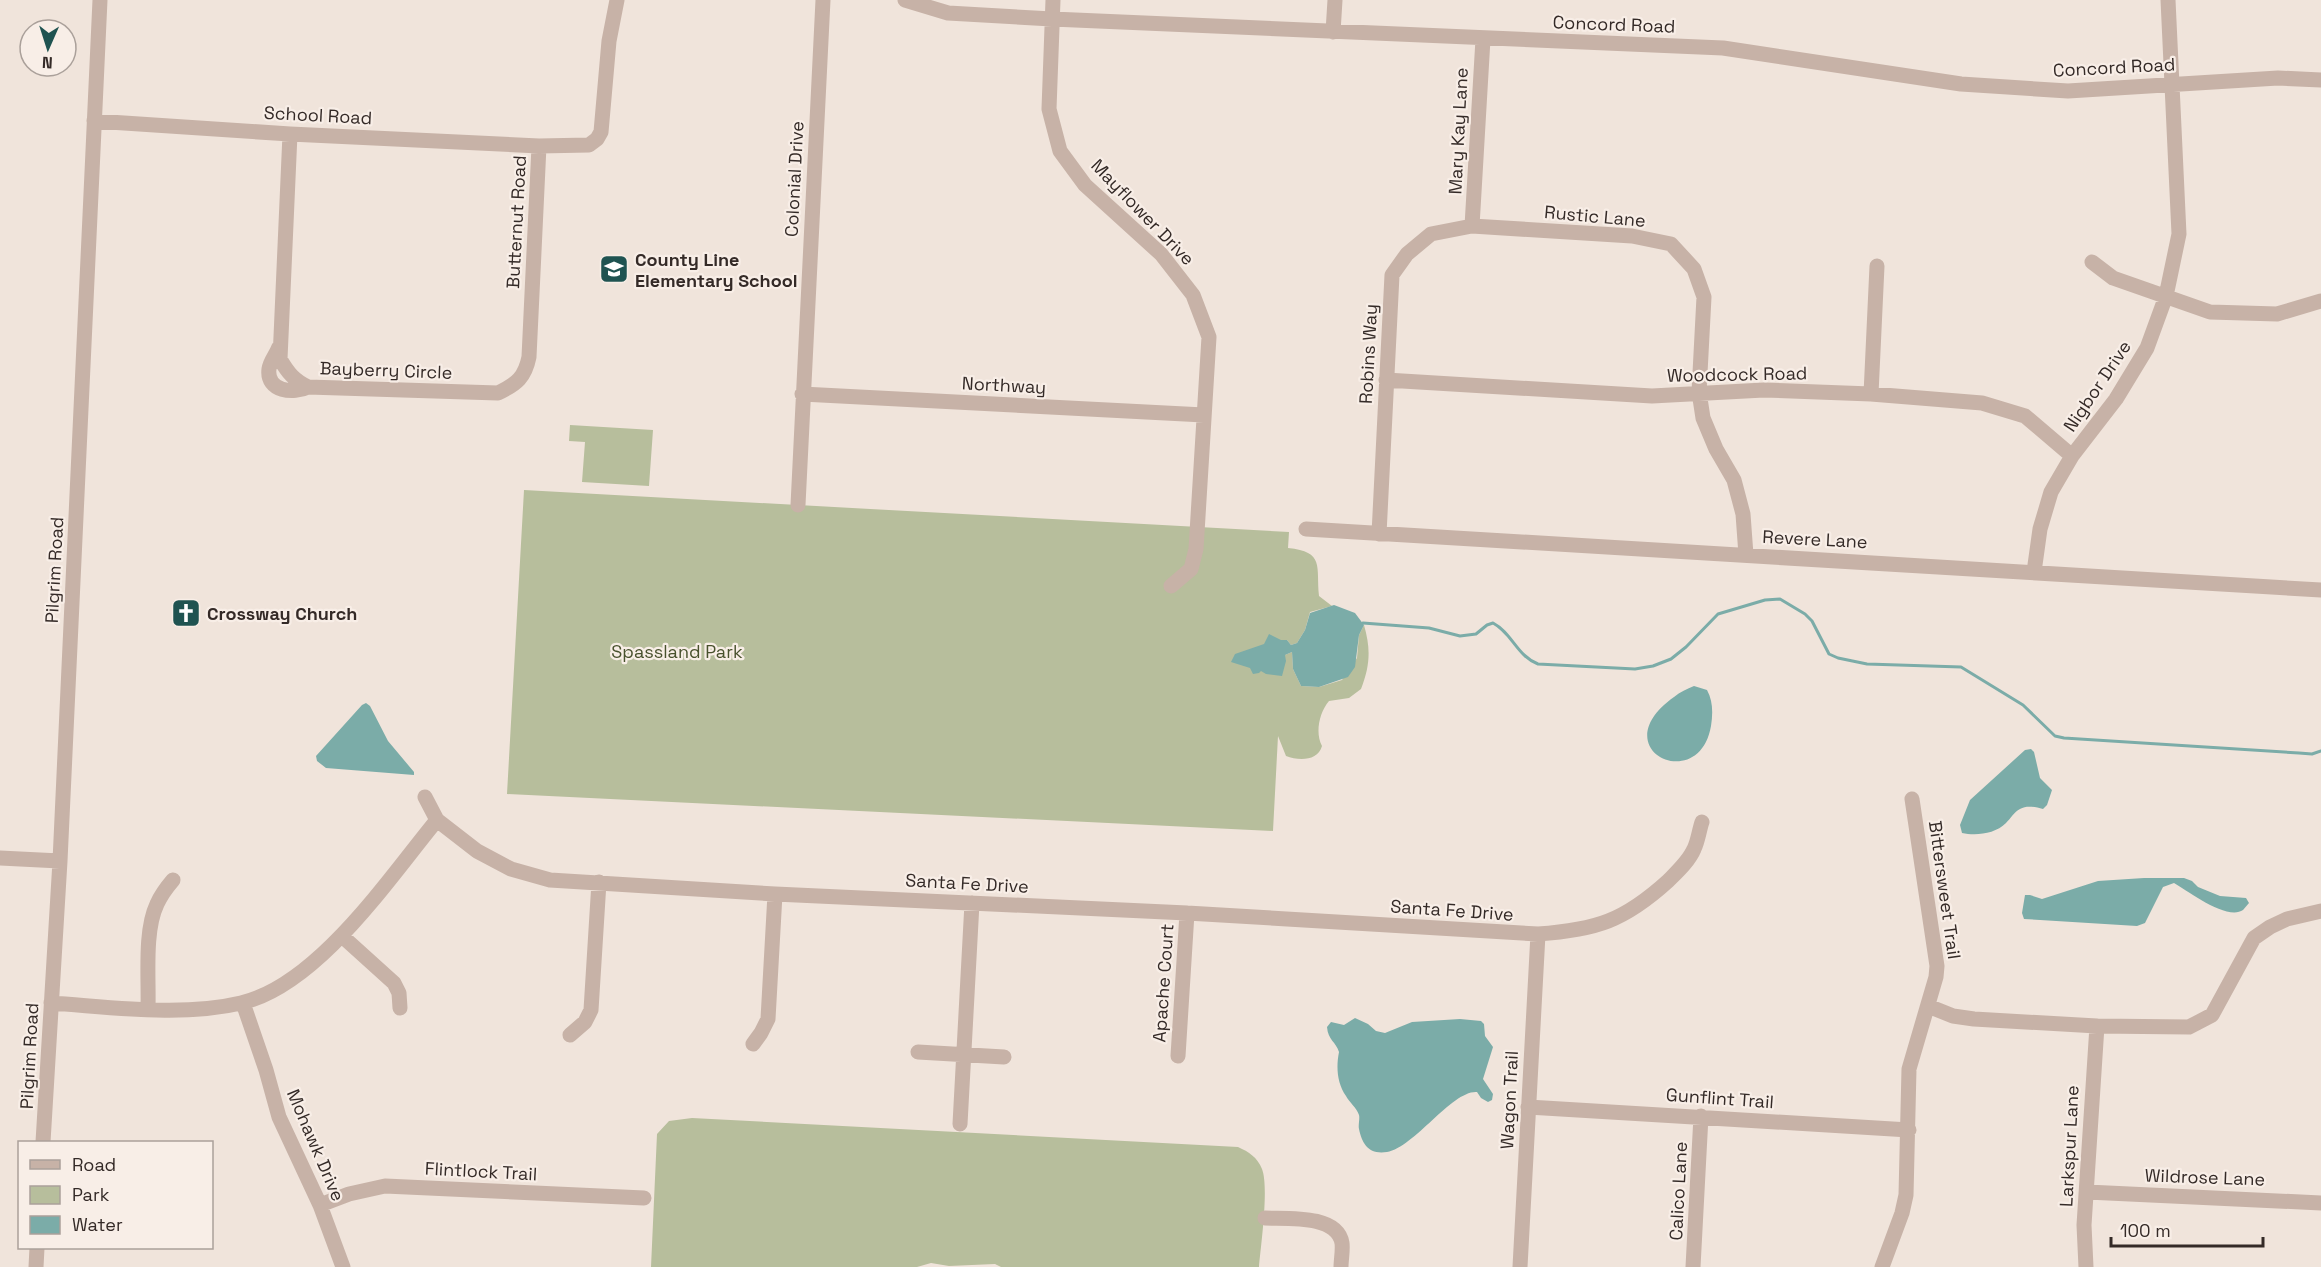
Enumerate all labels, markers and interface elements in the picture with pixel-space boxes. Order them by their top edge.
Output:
street label: Concord Road [1552,10,1676,38]
north arrow [18,18,78,78]
text: N [41,52,53,73]
street label: Concord Road [2052,52,2176,82]
street label: Mary Kay Lane [1443,67,1473,195]
street label: School Road [263,101,373,129]
street label: Colonial Drive [779,120,809,238]
street label: Mayflower Drive [1086,154,1200,270]
street label: Butternut Road [501,155,531,289]
street label: Rustic Lane [1543,200,1647,232]
place label: County Line Elementary School [635,248,798,292]
school or university icon: County Line Elementary School [598,253,630,285]
street label: Robins Way [1354,303,1382,405]
street label: Nigbor Drive [2058,336,2136,436]
street label: Bayberry Circle [319,356,453,384]
street label: Woodcock Road [1667,361,1807,387]
street label: Northway [961,371,1047,399]
street label: Pilgrim Road [40,516,68,624]
street label: Revere Lane [1762,525,1868,553]
church icon: Crossway Church [170,597,202,629]
place label: Crossway Church [207,602,357,625]
park label: Spassland Park [611,640,743,663]
street label: Bittersweet Trail [1924,819,1966,961]
street label: Santa Fe Drive [905,868,1029,898]
street label: Santa Fe Drive [1390,894,1514,926]
street label: Apache Court [1147,923,1179,1043]
street label: Pilgrim Road [15,1002,43,1110]
street label: Wagon Trail [1495,1050,1523,1150]
street label: Gunflint Trail [1665,1083,1775,1113]
street label: Mohawk Drive [282,1085,350,1205]
street label: Larkspur Lane [2054,1085,2084,1207]
legend [18,1141,213,1249]
street label: Calico Lane [1664,1141,1692,1241]
text: Road [72,1153,116,1176]
street label: Flintlock Trail [424,1157,538,1185]
street label: Wildrose Lane [2144,1163,2266,1191]
text: Park [72,1183,110,1206]
scale bar [2111,1210,2262,1248]
text: Water [72,1213,123,1236]
text: 100 m [2120,1219,2171,1242]

